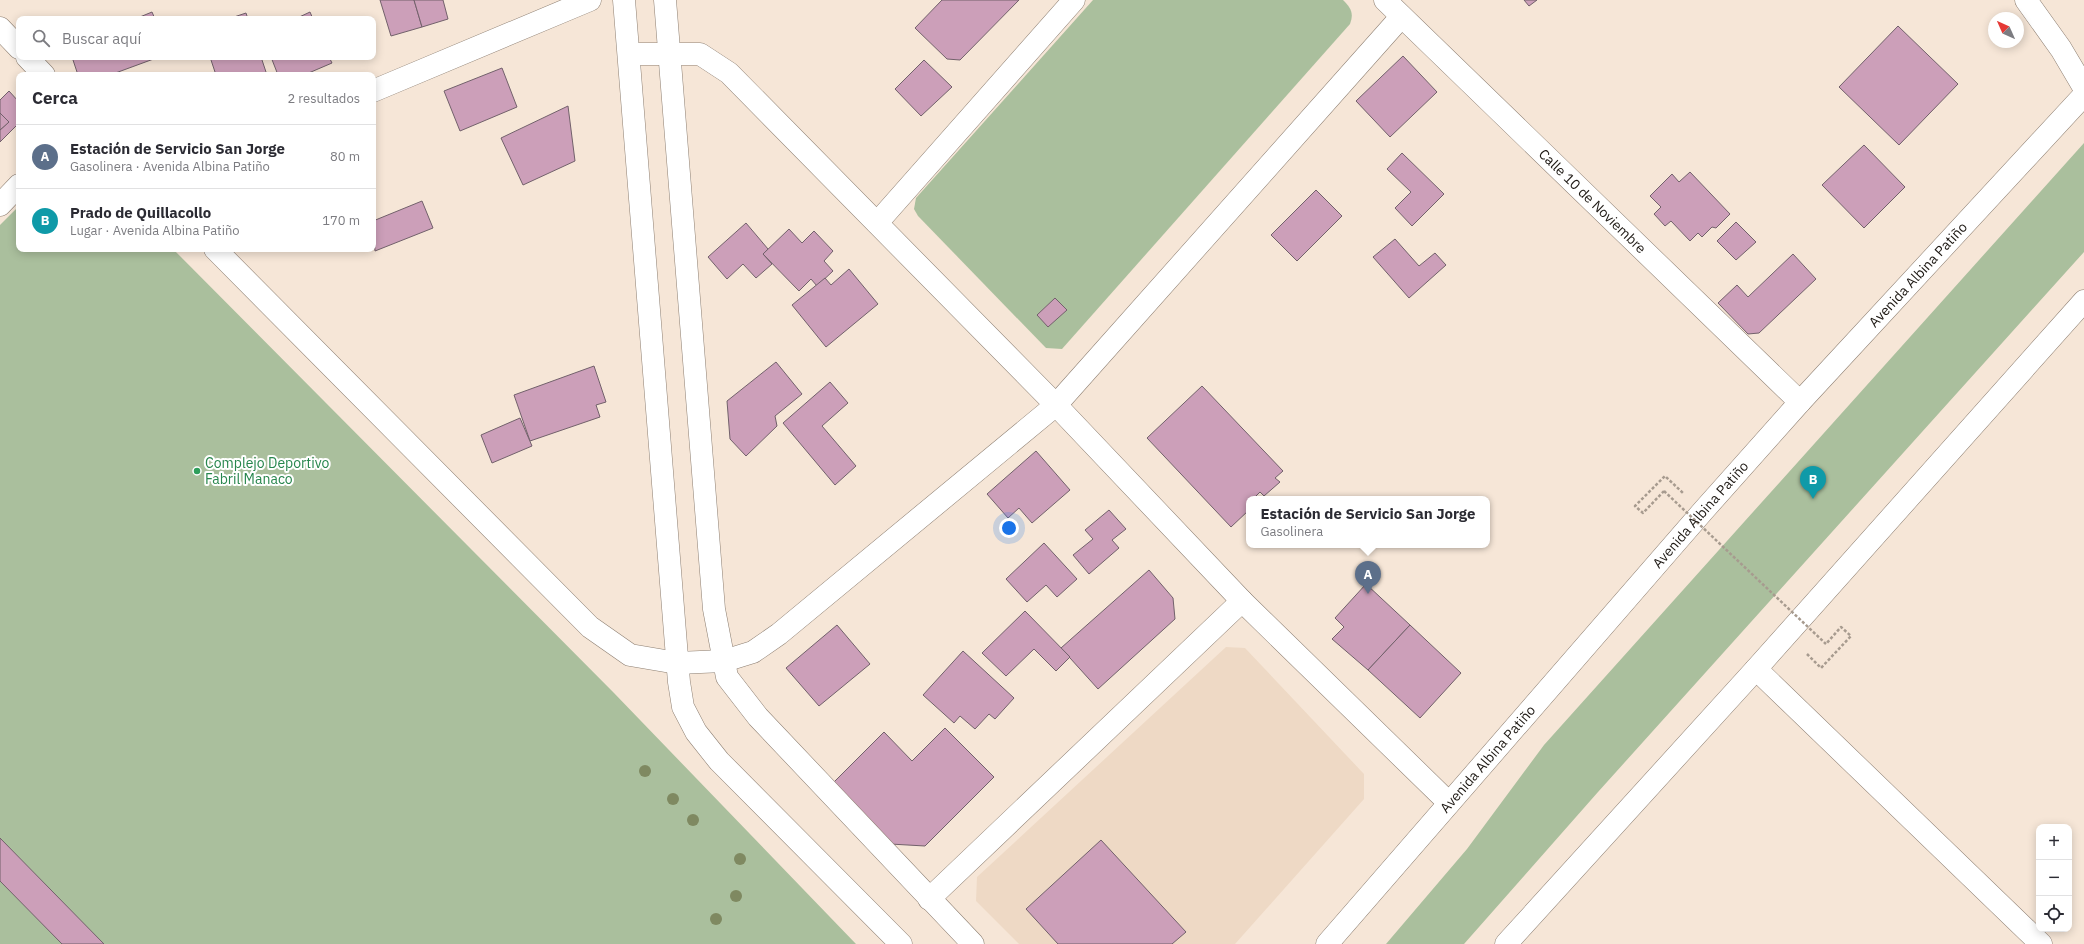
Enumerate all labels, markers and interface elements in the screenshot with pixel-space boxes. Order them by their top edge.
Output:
north arrow [1988,12,2024,48]
search box [16,16,376,60]
icon: search [30,27,52,49]
text: Buscar aquí [62,29,141,48]
text: Cerca [32,87,78,109]
text: 2 resultados [287,90,360,107]
text: Estación de Servicio San Jorge [70,139,285,158]
street label: Calle 10 de Noviembre [1535,145,1650,257]
text: A [41,148,49,165]
text: 80 m [330,148,360,165]
text: Gasolinera · Avenida Albina Patiño [70,158,270,175]
text: Prado de Quillacollo [70,203,211,222]
text: B [41,212,49,229]
text: 170 m [322,212,360,229]
street label: Avenida Albina Patiño [1865,218,1971,331]
text: Lugar · Avenida Albina Patiño [70,222,240,239]
place label: Complejo Deportivo Fabril Manaco [205,454,329,488]
street label: Avenida Albina Patiño [1648,457,1752,572]
marker: Complejo Deportivo Fabril Manaco [192,466,202,476]
pin: B [1800,466,1826,499]
popup [1246,496,1490,548]
text: Estación de Servicio San Jorge [1261,504,1475,523]
your location [999,518,1019,538]
text: Gasolinera [1261,523,1323,540]
pin: A [1355,561,1381,594]
street label: Avenida Albina Patiño [1436,701,1539,817]
map controls [2036,824,2072,932]
button: + [2036,824,2072,860]
button: − [2036,860,2072,896]
button: locate [2036,896,2072,932]

